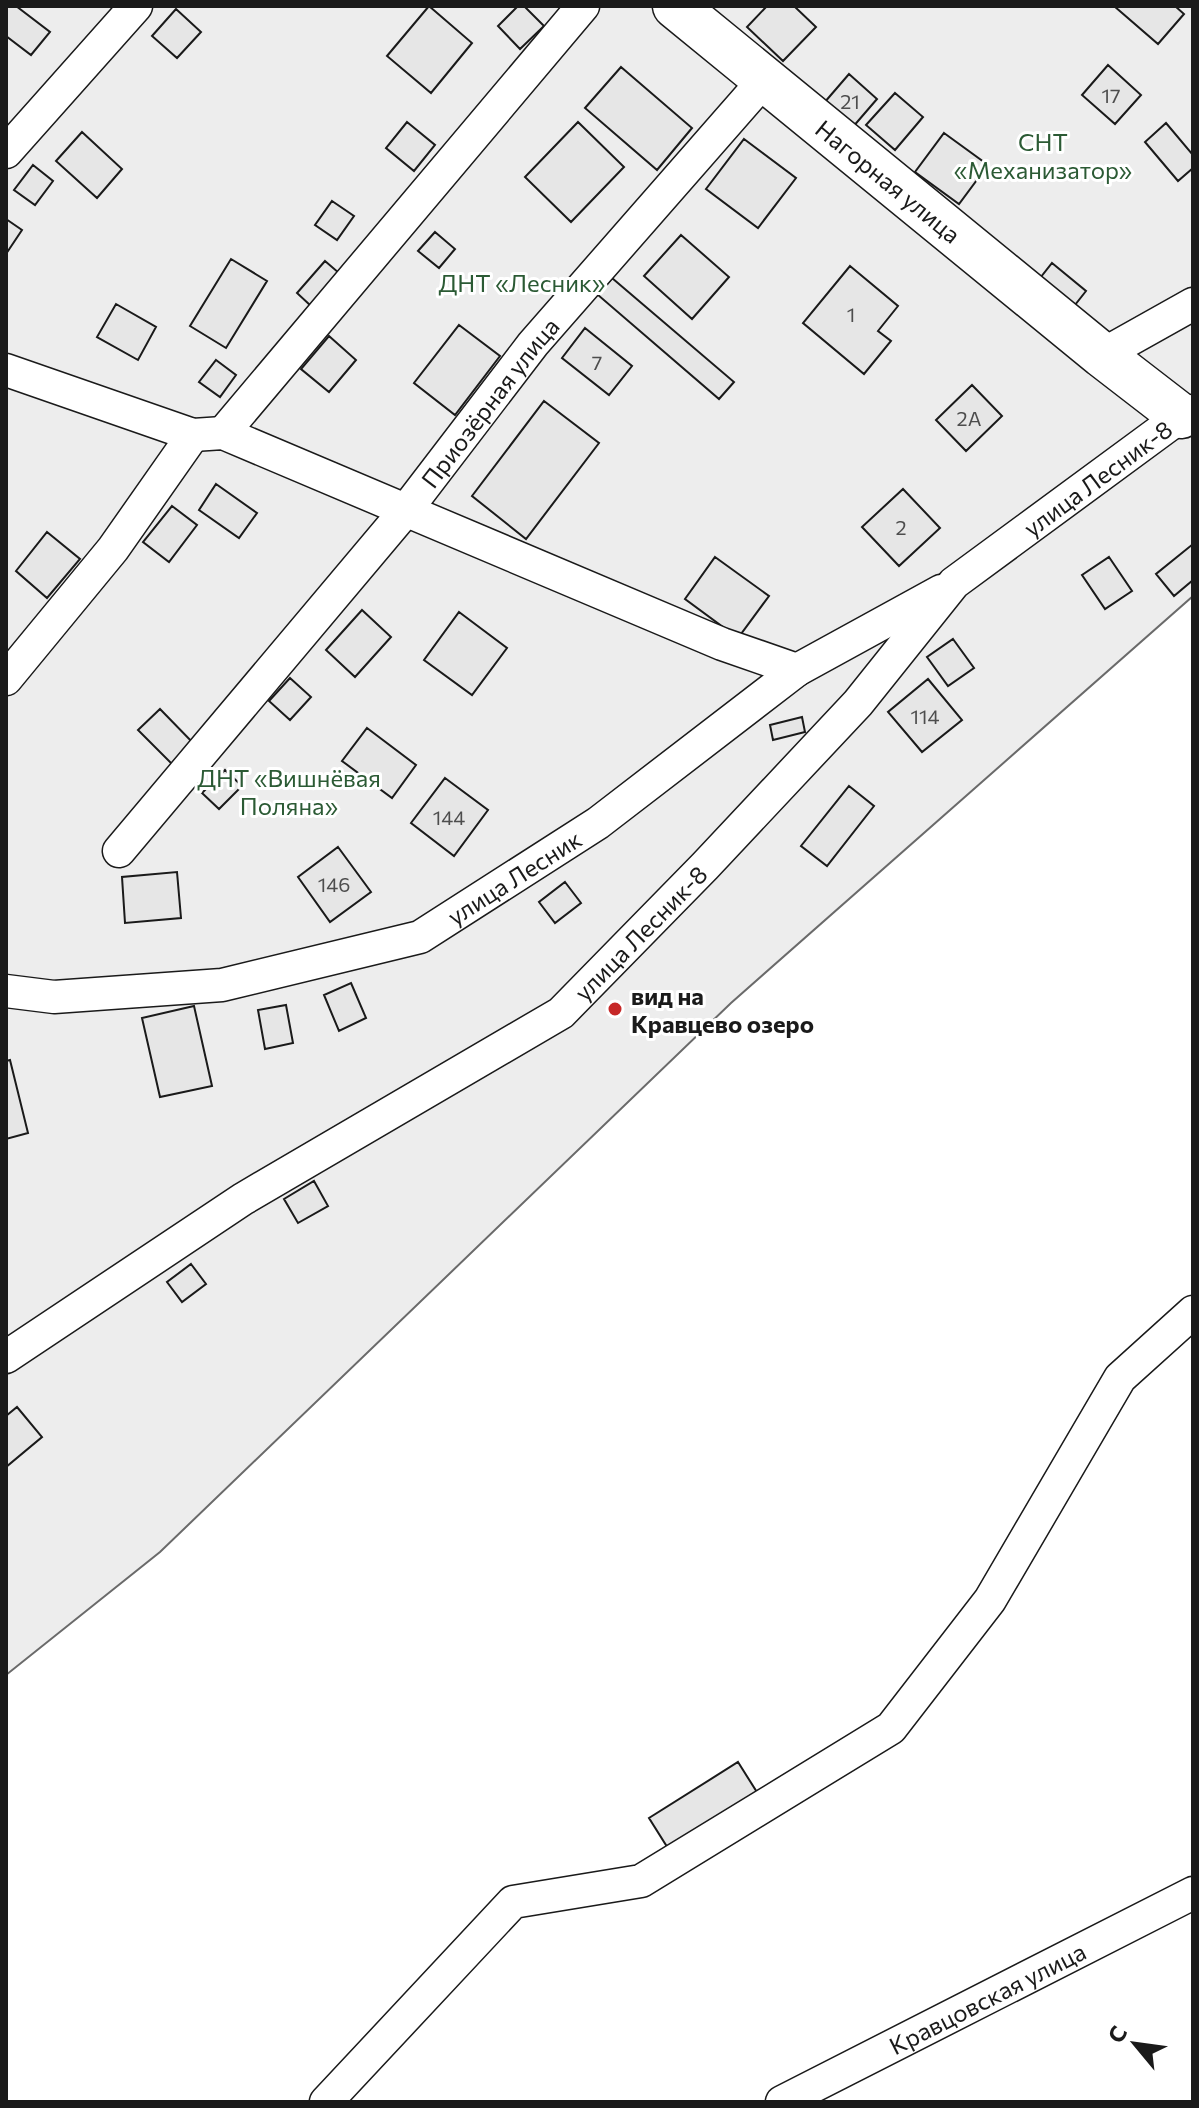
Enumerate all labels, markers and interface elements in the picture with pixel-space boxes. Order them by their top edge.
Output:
house number: 17 [1101,83,1121,107]
house number: 21 [840,89,860,113]
street label: Нагорная улица [811,113,967,248]
park label: СНТ «Механизатор» [954,127,1132,184]
park label: ДНТ «Лесник» [439,268,605,297]
house number: 1 [847,302,855,326]
street label: Приозёрная улица [414,311,564,493]
house number: 7 [592,350,602,374]
house number: 2А [957,406,982,430]
street label: улица Лесник-8 [1017,413,1177,542]
house number: 2 [895,515,907,539]
house number: 114 [910,704,940,728]
park label: ДНТ «Вишнёвая Поляна» [197,763,381,820]
house number: 144 [433,805,465,829]
street label: улица Лесник [442,823,586,930]
street label: улица Лесник-8 [567,859,712,1006]
house number: 146 [318,872,350,896]
place label: вид на Кравцево озеро [631,981,814,1038]
marker: вид на Кравцево озеро [606,1000,624,1018]
street label: Кравцовская улица [884,1936,1090,2060]
north arrow [1095,2004,1175,2084]
text: С [1102,2021,1133,2047]

